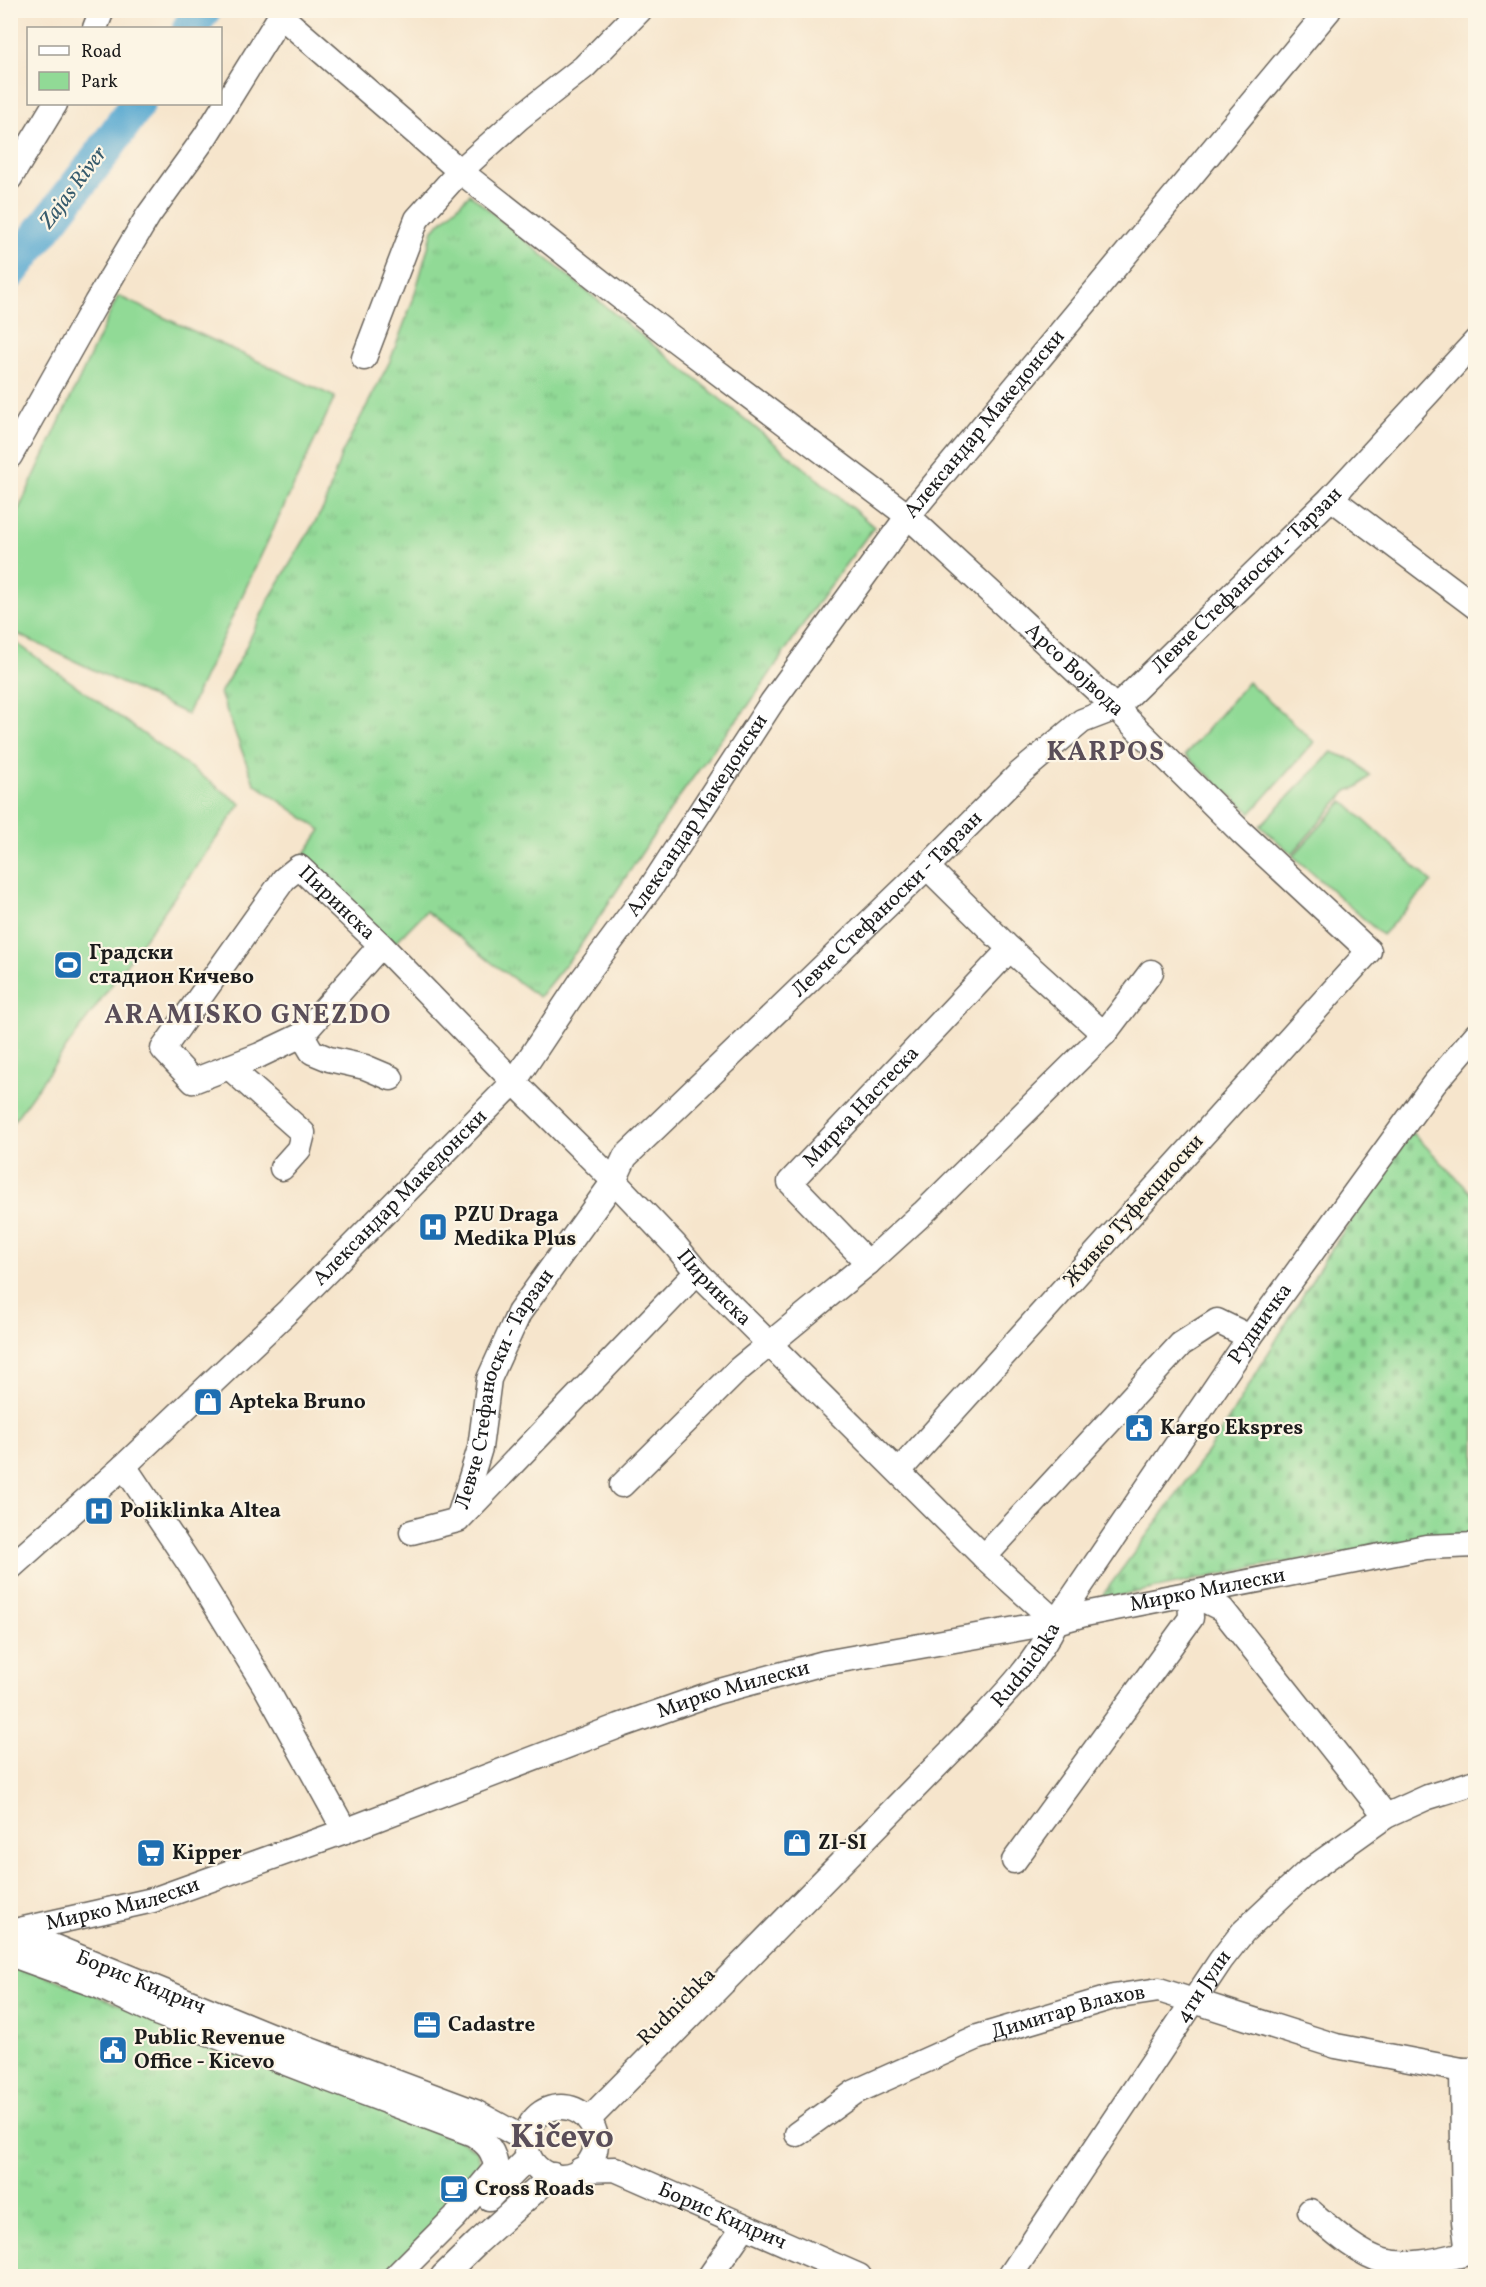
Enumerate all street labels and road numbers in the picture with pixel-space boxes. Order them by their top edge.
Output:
street label: Александар Македонски [897,323,1072,525]
street label: Левче Стефаноски - Тарзан [1145,480,1349,680]
street label: Арсо Војвода [1018,616,1131,723]
street label: Александар Македонски [619,708,775,923]
street label: Левче Стефаноски - Тарзан [785,804,989,1004]
street label: Пиринска [292,859,382,947]
street label: Мирка Настеска [796,1039,926,1174]
street label: Александар Македонски [306,1103,494,1292]
street label: Живко Туфекџиоски [1057,1128,1211,1294]
street label: Пиринска [670,1243,758,1333]
street label: Левче Стефаноски - Тарзан [448,1263,561,1513]
street label: Рудничка [1221,1277,1299,1370]
street label: Мирко Милески [1127,1560,1288,1619]
street label: Rudnichka [985,1617,1068,1714]
street label: Мирко Милески [653,1653,813,1726]
street label: Мирко Милески [43,1870,204,1938]
street label: Борис Кидрич [72,1943,210,2022]
street label: 4ти Јули [1168,1944,1238,2029]
street label: Rudnichka [631,1961,723,2053]
street label: Димитар Влахов [987,1978,1147,2047]
street label: Борис Кидрич [653,2175,791,2257]

